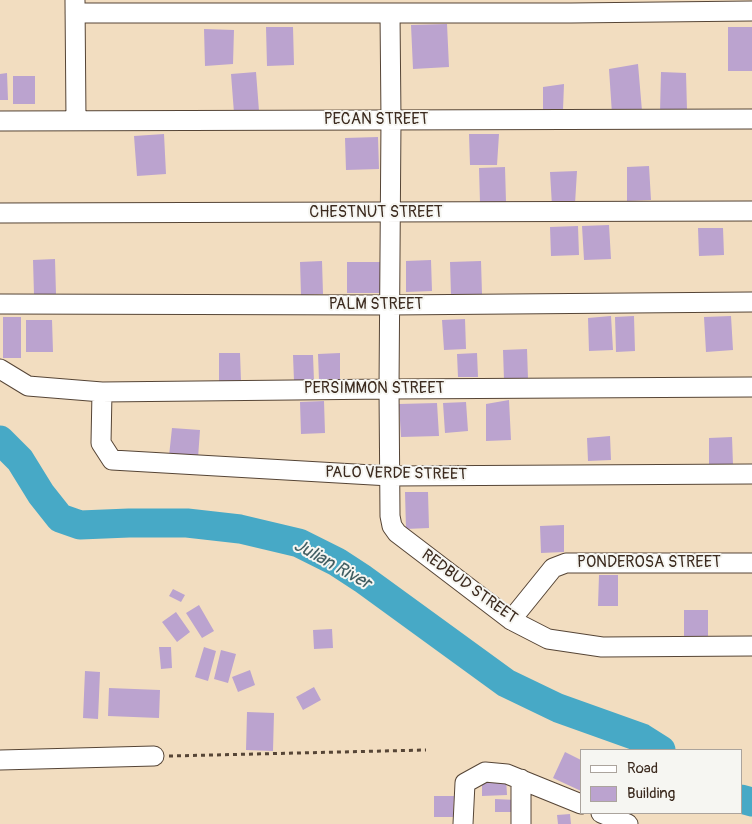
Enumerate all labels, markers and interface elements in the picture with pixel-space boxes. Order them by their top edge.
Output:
street label: PECAN STREET [324,110,428,130]
street label: CHESTNUT STREET [309,203,443,223]
street label: PALM STREET [329,295,423,315]
street label: PERSIMMON STREET [304,379,444,399]
street label: PALO VERDE STREET [325,463,467,485]
water label: Julian River [290,535,374,595]
street label: REDBUD STREET [417,546,521,628]
street label: PONDEROSA STREET [577,553,721,573]
legend [580,749,742,814]
text: Road [627,759,658,778]
text: Building [627,784,675,803]

